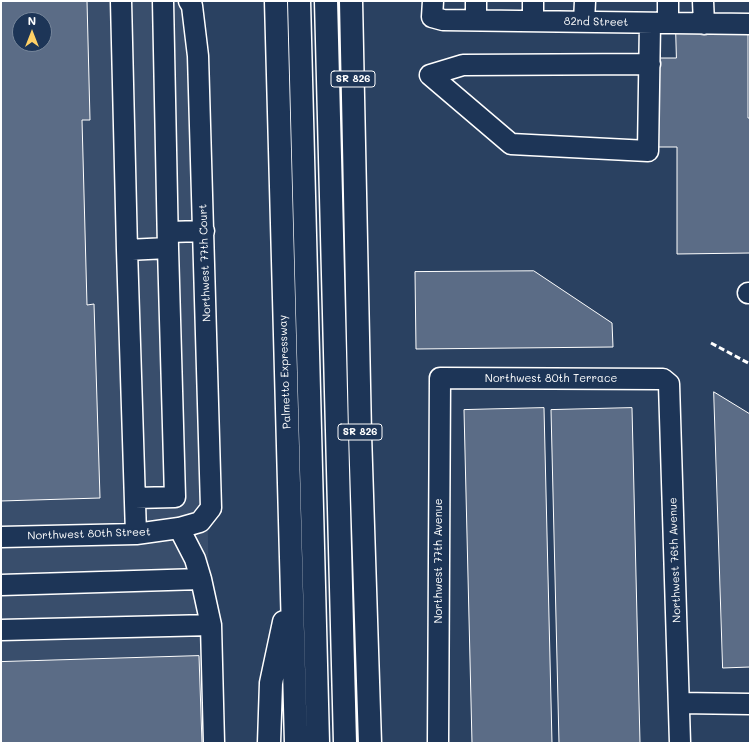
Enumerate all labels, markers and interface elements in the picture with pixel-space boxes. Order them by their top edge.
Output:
north arrow [12,12,52,52]
text: N [28,13,36,28]
street label: 82nd Street [564,15,628,29]
road number: SR 826 [331,71,375,87]
street label: Northwest 77th Court [196,204,214,322]
street label: Palmetto Expressway [276,315,294,429]
street label: Northwest 80th Terrace [485,372,617,386]
road number: SR 826 [338,424,382,440]
street label: Northwest 76th Avenue [666,497,684,623]
street label: Northwest 77th Avenue [432,498,446,624]
street label: Northwest 80th Street [27,525,151,543]

